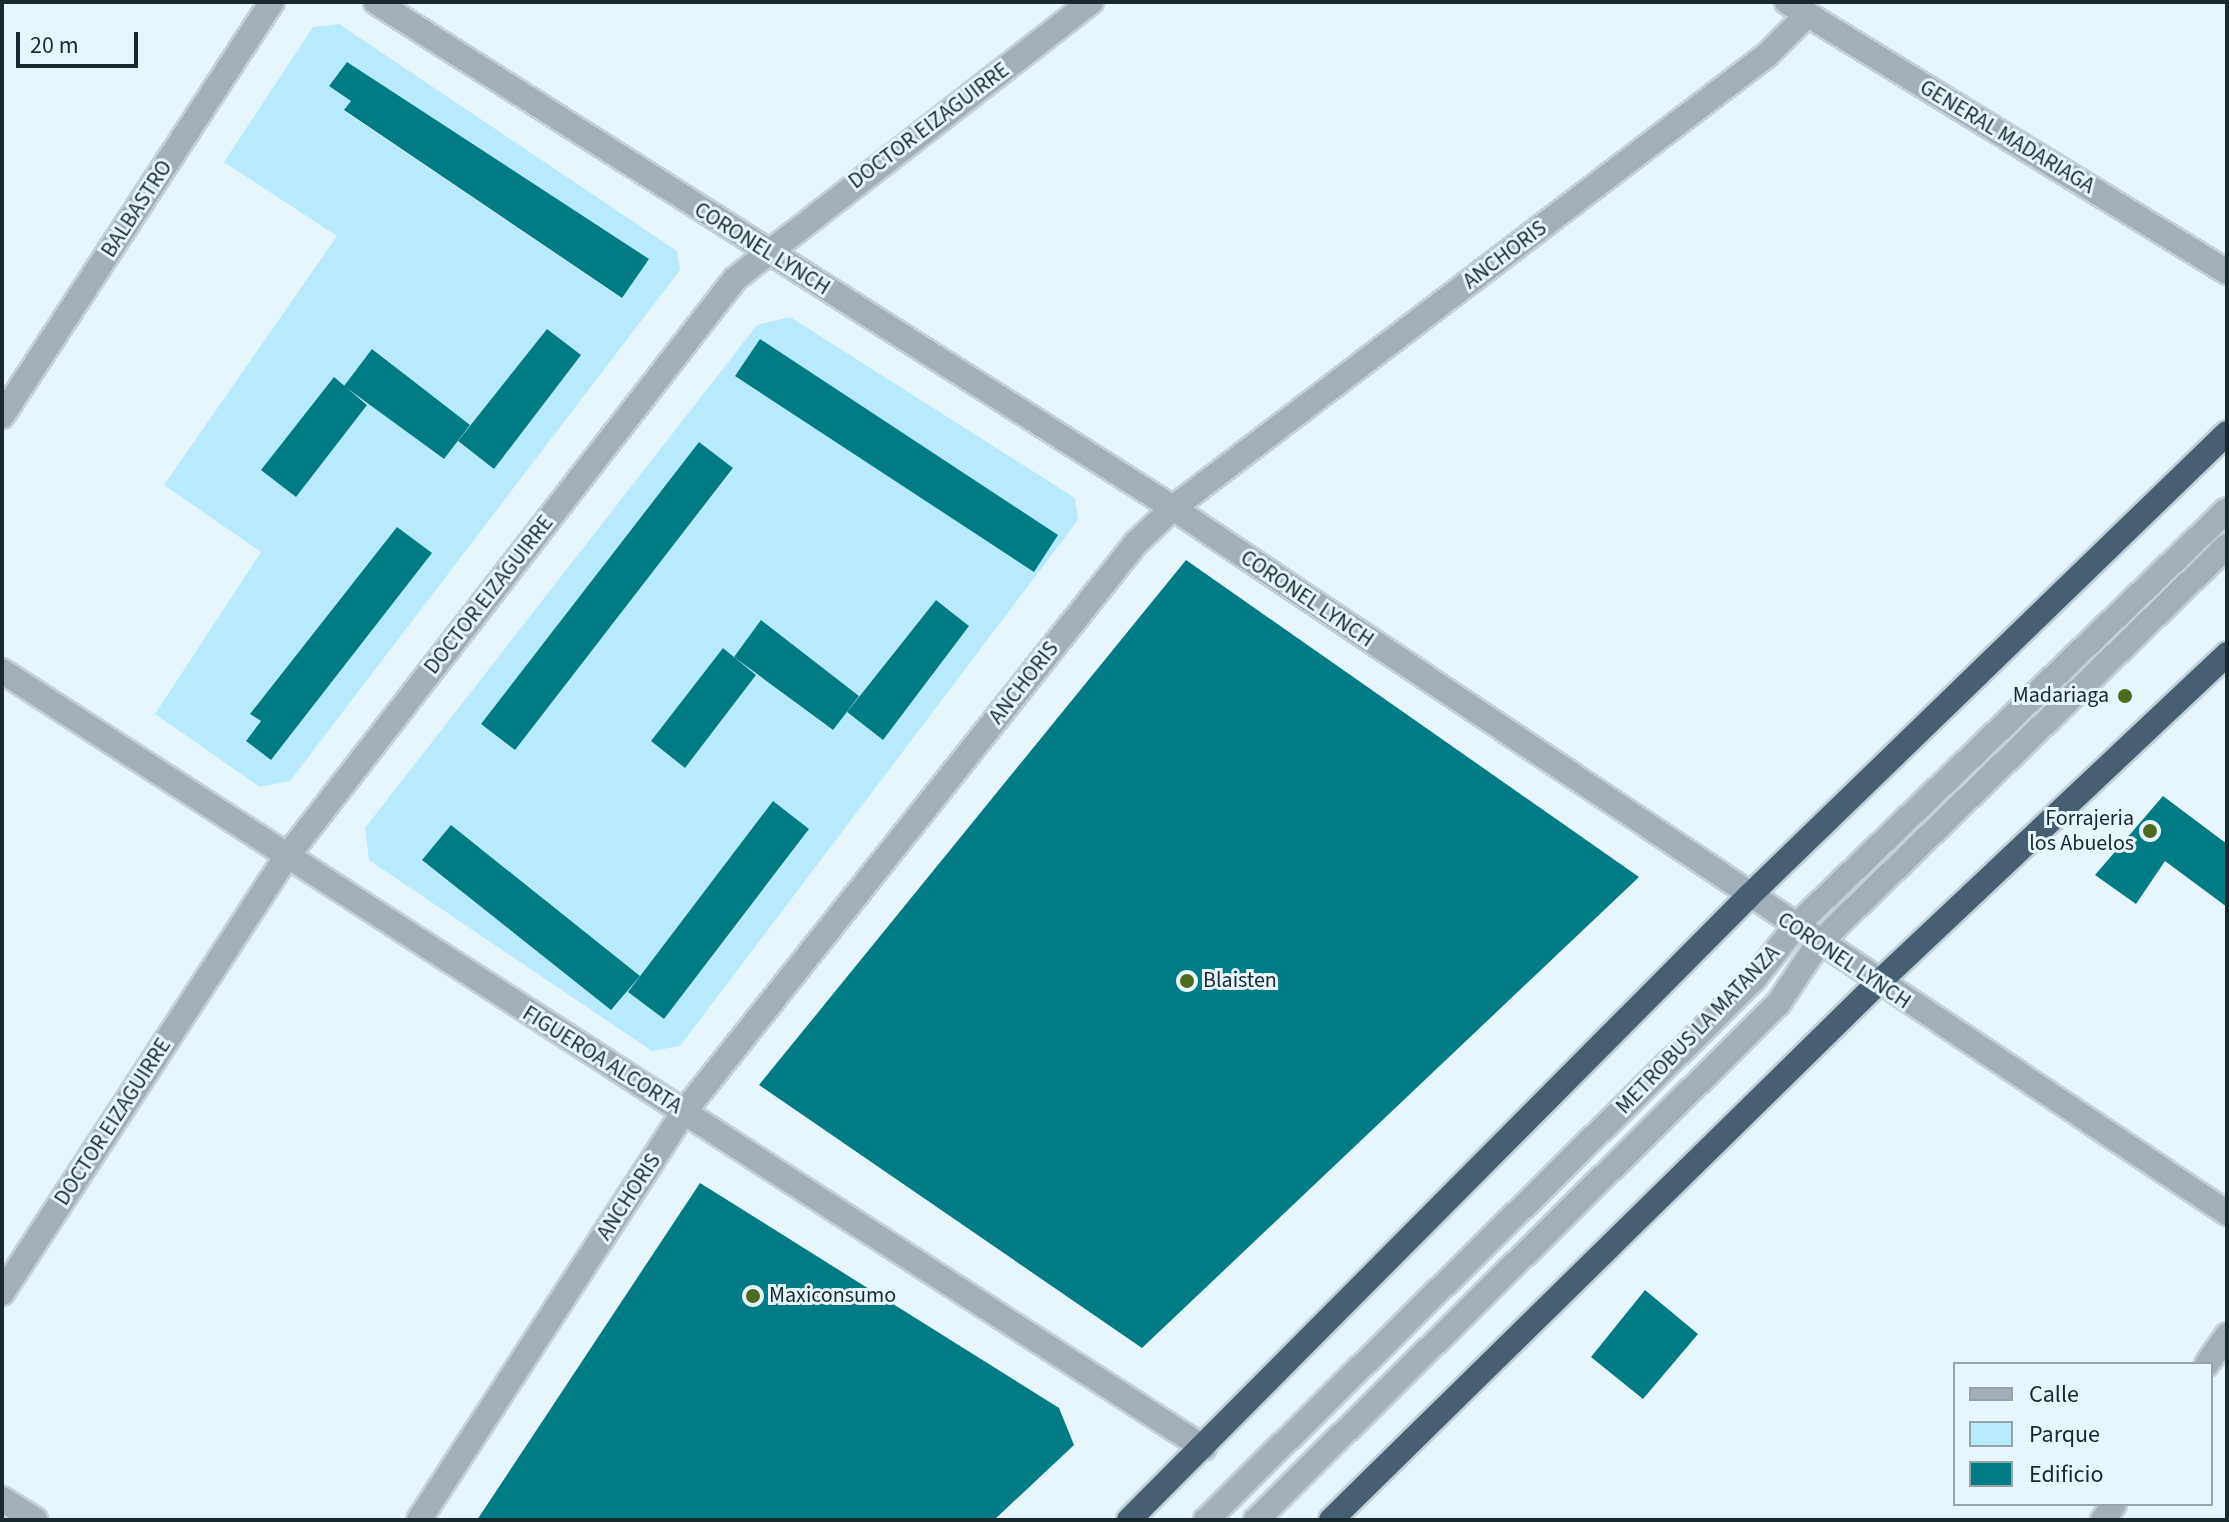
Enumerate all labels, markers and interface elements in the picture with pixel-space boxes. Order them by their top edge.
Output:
scale bar [20,16,142,66]
text: 20 m [30,28,79,63]
street label: DOCTOR EIZAGUIRRE [844,57,1014,195]
street label: GENERAL MADARIAGA [1915,74,2099,200]
street label: BALBASTRO [96,155,178,263]
street label: CORONEL LYNCH [689,197,835,301]
street label: ANCHORIS [1458,215,1552,295]
street label: DOCTOR EIZAGUIRRE [419,510,559,680]
street label: CORONEL LYNCH [1235,545,1379,653]
street label: ANCHORIS [984,636,1064,730]
place label: Madariaga [2013,683,2109,709]
marker: Madariaga [2116,687,2134,705]
place label: Forrajeria los Abuelos [2029,805,2134,856]
marker: Forrajeria los Abuelos [2141,822,2159,840]
street label: CORONEL LYNCH [1772,907,1916,1015]
street label: METROBUS LA MATANZA [1611,940,1785,1120]
place label: Blaisten [1203,968,1277,994]
marker: Blaisten [1178,972,1196,990]
street label: FIGUEROA ALCORTA [517,1000,687,1120]
street label: DOCTOR EIZAGUIRRE [49,1033,177,1211]
street label: ANCHORIS [591,1149,667,1245]
place label: Maxiconsumo [769,1283,896,1309]
marker: Maxiconsumo [744,1287,762,1305]
legend [1953,1362,2213,1506]
text: Calle [2029,1377,2079,1412]
text: Parque [2029,1417,2100,1452]
text: Edificio [2029,1457,2103,1492]

